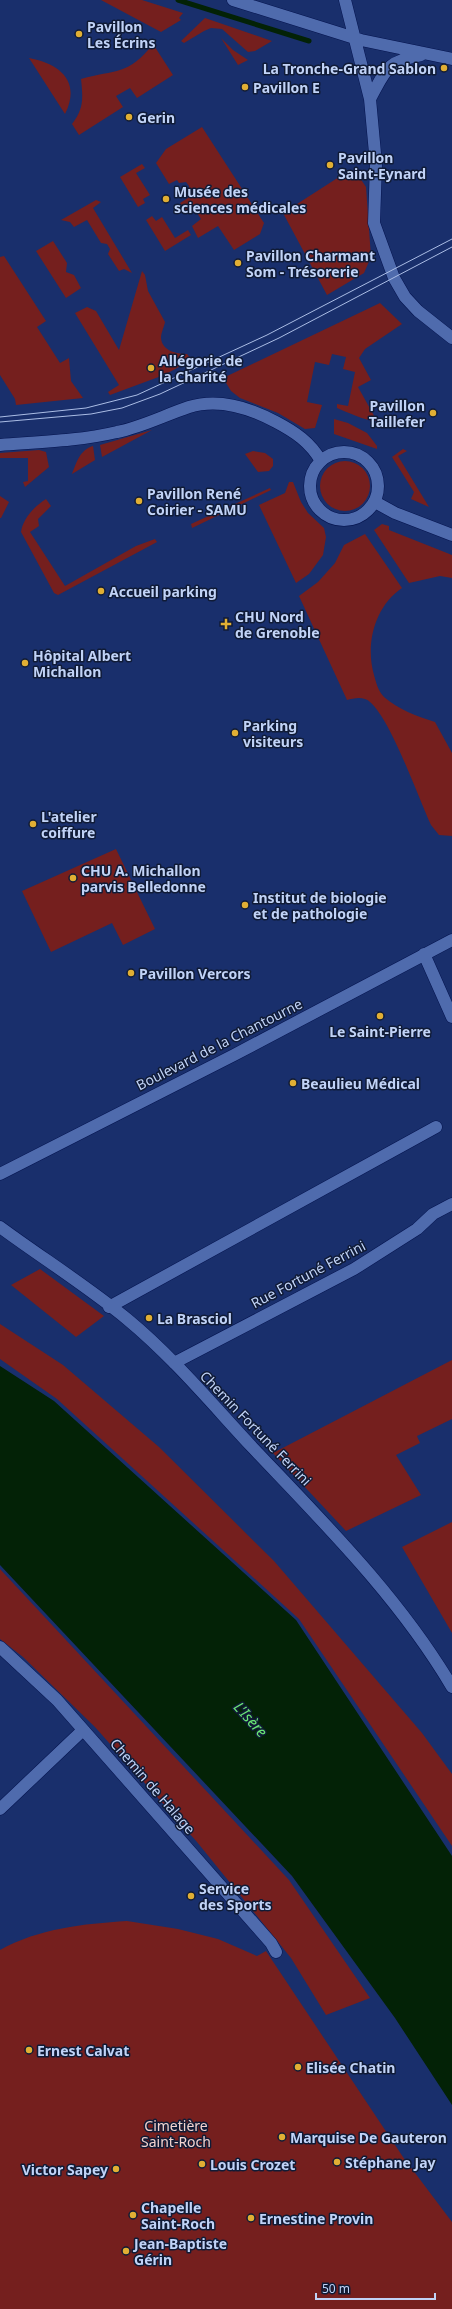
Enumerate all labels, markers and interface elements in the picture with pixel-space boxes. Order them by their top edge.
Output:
place label: Pavillon Les Écrins [87,17,156,52]
marker: Pavillon Les Écrins [74,29,84,39]
place label: La Tronche-Grand Sablon [263,59,436,78]
marker: La Tronche-Grand Sablon [439,63,449,73]
place label: Pavillon E [253,78,320,97]
marker: Pavillon E [240,82,250,92]
place label: Gerin [137,108,175,127]
marker: Gerin [124,112,134,122]
place label: Pavillon Saint-Eynard [338,148,426,183]
marker: Pavillon Saint-Eynard [325,160,335,170]
place label: Musée des sciences médicales [174,182,306,217]
marker: Musée des sciences médicales [161,194,171,204]
place label: Pavillon Charmant Som - Trésorerie [246,246,375,281]
marker: Pavillon Charmant Som - Trésorerie [233,258,243,268]
place label: Allégorie de la Charité [159,351,243,386]
marker: Allégorie de la Charité [146,363,156,373]
place label: Pavillon Taillefer [369,396,426,431]
marker: Pavillon Taillefer [428,408,438,418]
place label: Pavillon René Coirier - SAMU [147,484,247,519]
marker: Pavillon René Coirier - SAMU [134,496,144,506]
place label: Accueil parking [109,582,217,601]
marker: Accueil parking [96,586,106,596]
place label: CHU Nord de Grenoble [235,607,320,642]
marker: CHU Nord de Grenoble [220,618,232,630]
place label: Hôpital Albert Michallon [33,646,131,681]
marker: Hôpital Albert Michallon [20,658,30,668]
place label: Parking visiteurs [243,716,303,751]
marker: Parking visiteurs [230,728,240,738]
place label: L'atelier coiffure [41,807,97,842]
marker: L'atelier coiffure [28,819,38,829]
place label: CHU A. Michallon parvis Belledonne [81,861,206,896]
marker: CHU A. Michallon parvis Belledonne [68,873,78,883]
place label: Institut de biologie et de pathologie [253,888,387,923]
marker: Institut de biologie et de pathologie [240,900,250,910]
place label: Pavillon Vercors [139,964,251,983]
marker: Pavillon Vercors [126,968,136,978]
street label: Boulevard de la Chantourne [133,994,305,1094]
marker: Le Saint-Pierre [375,1011,385,1021]
place label: Le Saint-Pierre [329,1022,431,1041]
place label: Beaulieu Médical [301,1074,420,1093]
marker: Beaulieu Médical [288,1078,298,1088]
street label: Rue Fortuné Ferrini [248,1236,368,1312]
place label: La Brasciol [157,1309,232,1328]
marker: La Brasciol [144,1313,154,1323]
street label: Chemin Fortuné Ferrini [196,1367,316,1489]
water label: L'Isère [230,1697,273,1741]
street label: Chemin de Halage [106,1734,200,1838]
place label: Service des Sports [199,1879,272,1914]
marker: Service des Sports [186,1891,196,1901]
place label: Ernest Calvat [37,2041,129,2060]
marker: Ernest Calvat [24,2045,34,2055]
place label: Elisée Chatin [306,2058,395,2077]
marker: Elisée Chatin [293,2062,303,2072]
park label: Cimetière Saint-Roch [141,2116,211,2151]
place label: Marquise De Gauteron [290,2128,447,2147]
marker: Marquise De Gauteron [277,2132,287,2142]
place label: Stéphane Jay [345,2153,436,2172]
place label: Louis Crozet [210,2155,295,2174]
marker: Stéphane Jay [332,2157,342,2167]
marker: Louis Crozet [197,2159,207,2169]
place label: Victor Sapey [22,2160,108,2179]
marker: Victor Sapey [111,2164,121,2174]
place label: Chapelle Saint-Roch [141,2198,215,2233]
place label: Ernestine Provin [259,2209,373,2228]
marker: Chapelle Saint-Roch [128,2210,138,2220]
marker: Ernestine Provin [246,2213,256,2223]
place label: Jean-Baptiste Gérin [132,2234,227,2269]
marker: Jean-Baptiste Gérin [121,2246,131,2256]
scale bar [316,2275,435,2301]
text: 50 m [322,2280,350,2297]

